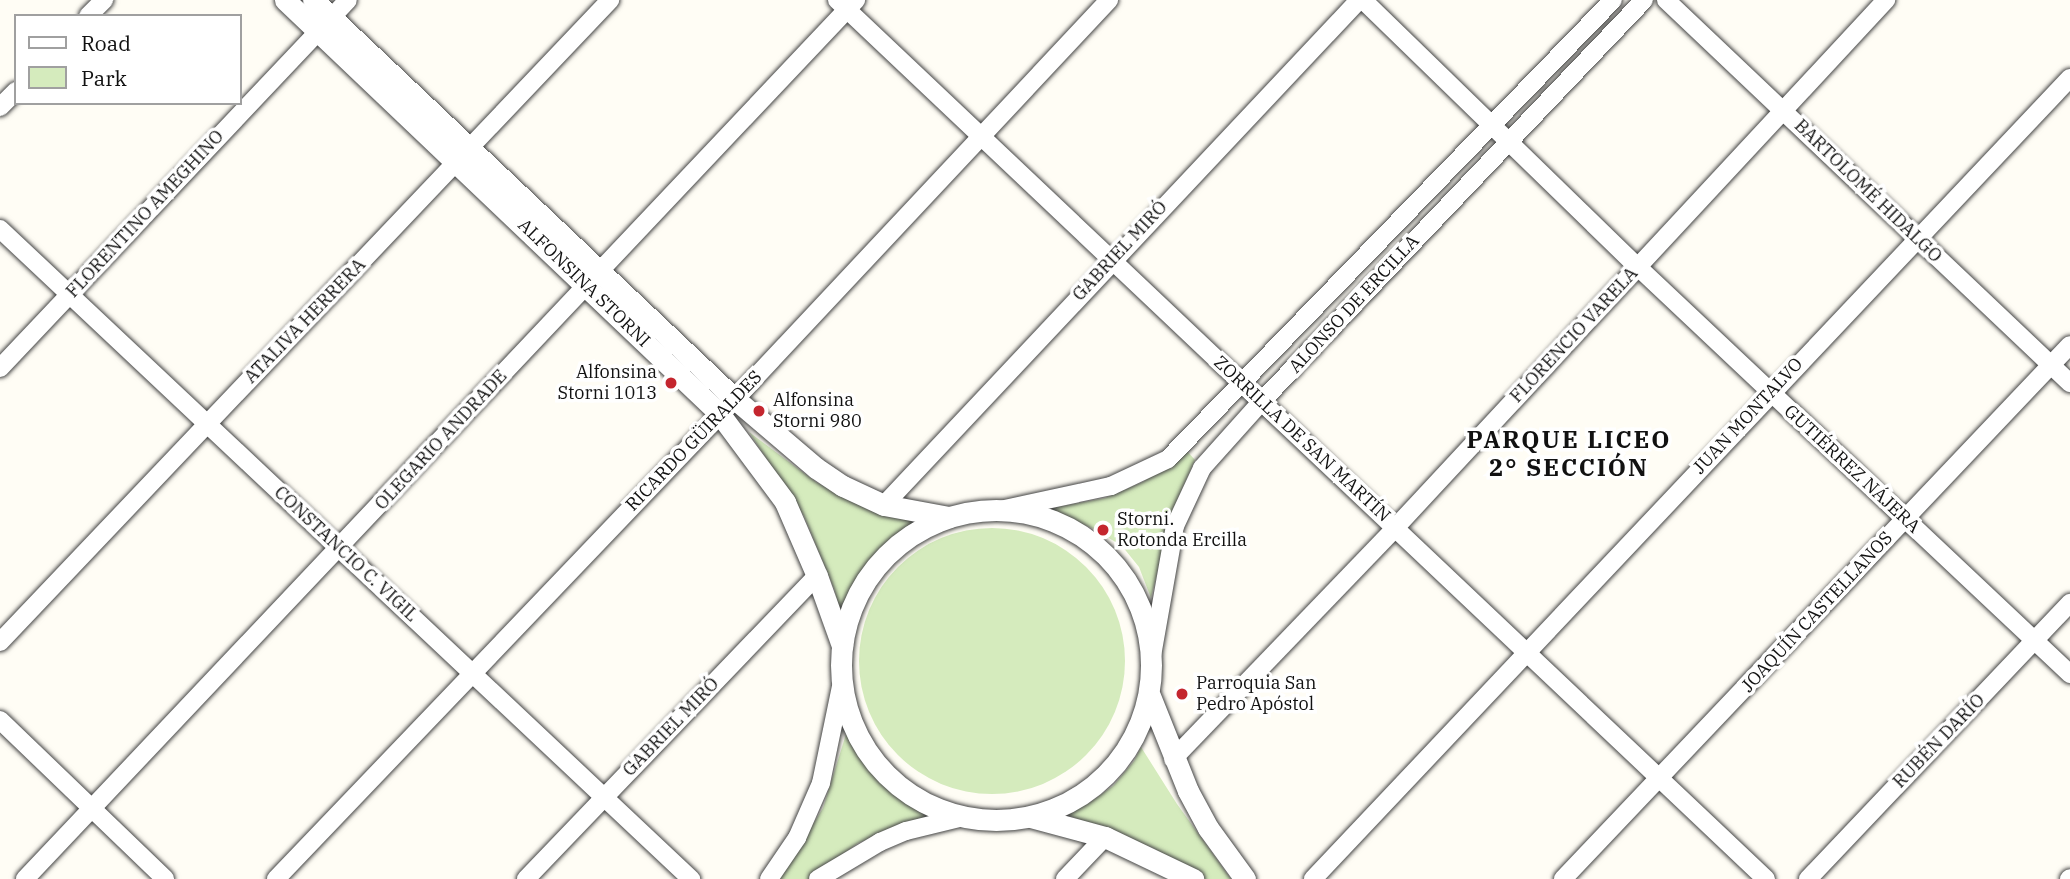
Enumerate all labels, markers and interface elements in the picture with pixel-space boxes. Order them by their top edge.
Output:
legend [14,14,242,105]
text: Road [81,29,131,57]
text: Park [81,64,127,92]
street label: BARTOLOMÉ HIDALGO [1790,115,1946,267]
street label: FLORENTINO AMEGHINO [62,126,228,302]
street label: GABRIEL MIRÓ [1068,197,1172,305]
street label: ALFONSINA STORNI [513,214,655,352]
street label: ALONSO DE ERCILLA [1284,230,1424,378]
street label: ATALIVA HERRERA [240,254,370,388]
street label: FLORENCIO VARELA [1506,263,1642,407]
street label: ZORRILLA DE SAN MARTÍN [1209,351,1395,527]
street label: JUAN MONTALVO [1689,353,1807,479]
place label: Alfonsina Storni 1013 [557,362,657,404]
street label: OLEGARIO ANDRADE [371,366,511,514]
street label: RICARDO GÜIRALDES [621,366,767,516]
marker: Alfonsina Storni 1013 [663,375,679,391]
place label: Alfonsina Storni 980 [773,390,862,432]
street label: GUTIÉRREZ NÁJERA [1780,400,1924,538]
marker: Alfonsina Storni 980 [751,403,767,419]
district label: PARQUE LICEO 2° SECCIÓN [1468,426,1670,482]
street label: CONSTANCIO C. VIGIL [270,482,422,626]
place label: Storni. Rotonda Ercilla [1117,509,1247,552]
marker: Storni. Rotonda Ercilla [1095,522,1111,538]
street label: JOAQUÍN CASTELLANOS [1737,527,1897,697]
street label: GABRIEL MIRÓ [619,673,723,781]
place label: Parroquia San Pedro Apóstol [1196,673,1317,716]
marker: Parroquia San Pedro Apóstol [1174,686,1190,702]
street label: RUBÉN DARÍO [1889,689,1989,793]

